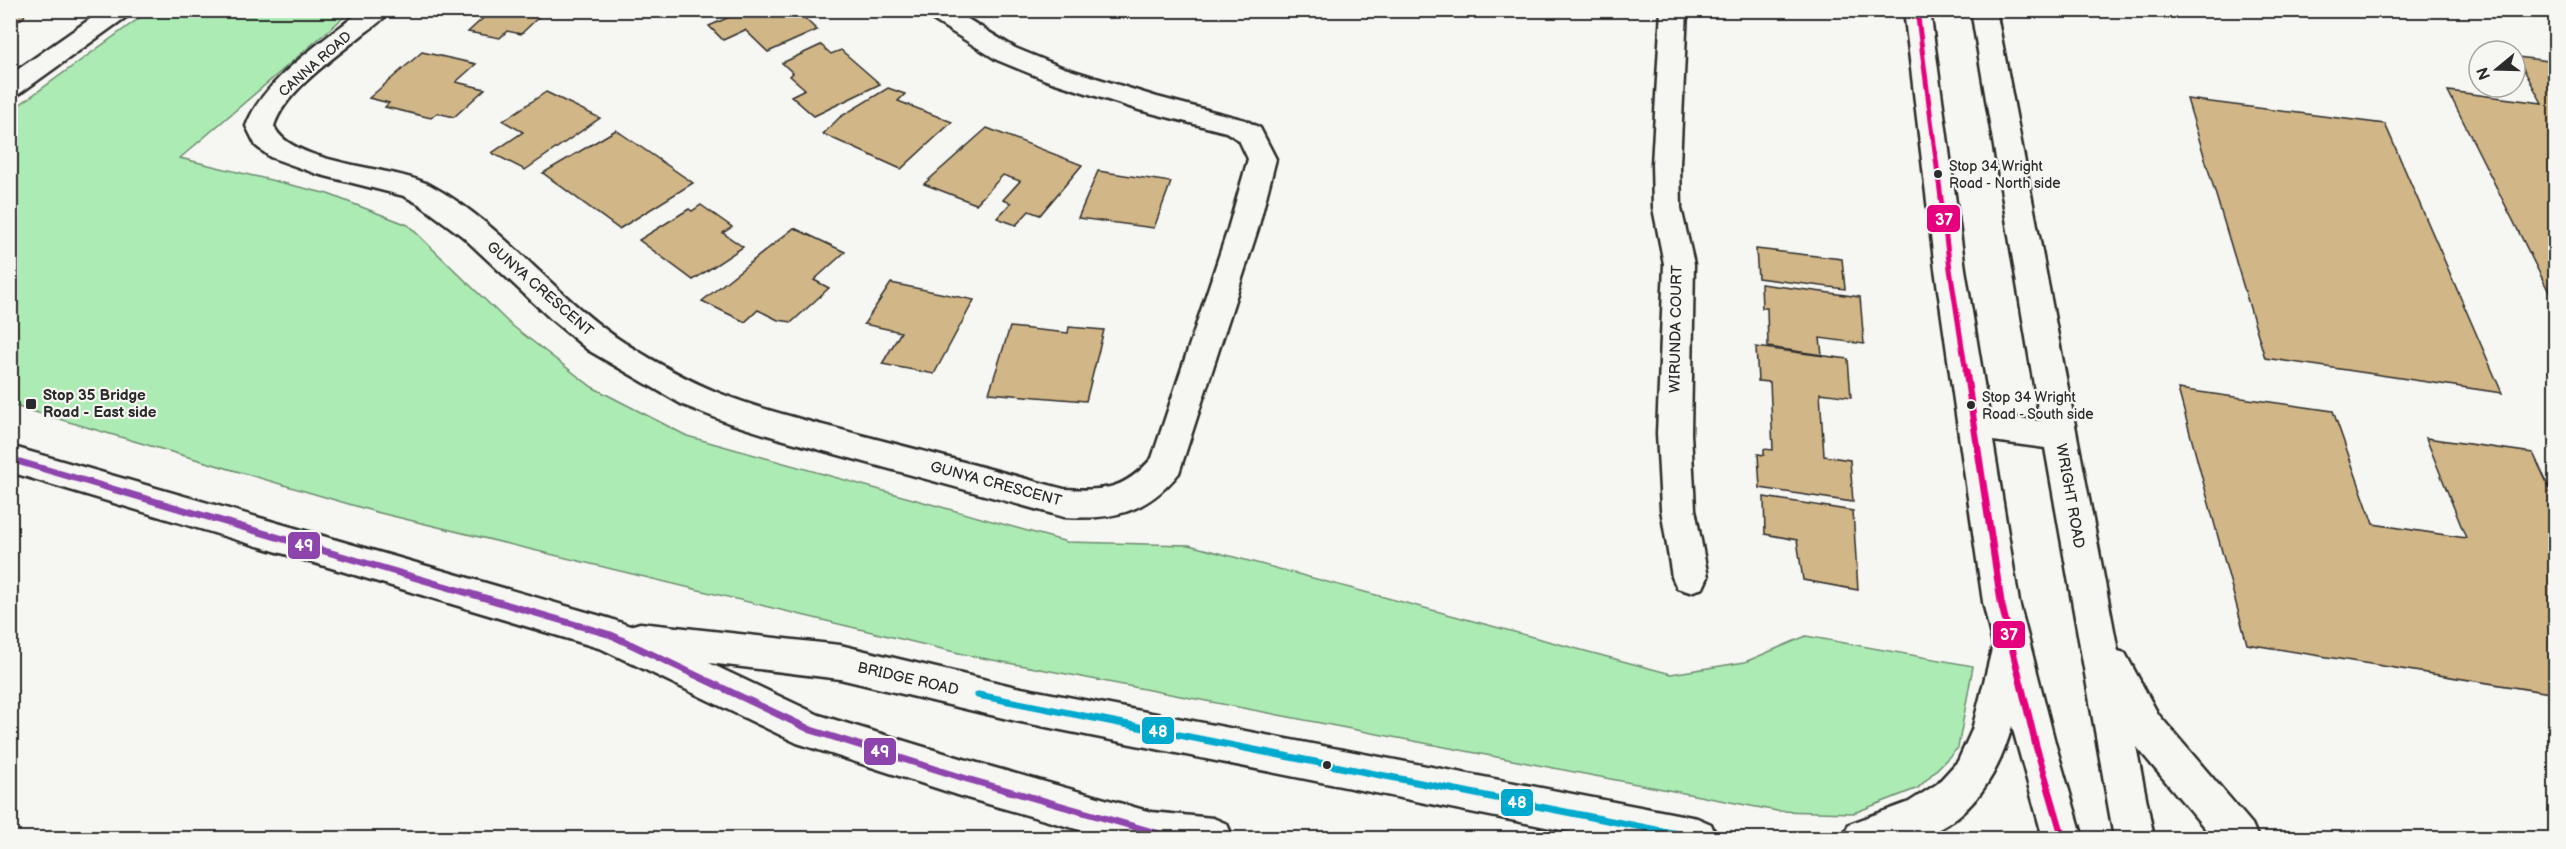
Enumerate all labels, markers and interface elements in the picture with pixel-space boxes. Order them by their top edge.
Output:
street label: CANNA ROAD [275,28,355,100]
north arrow [2467,39,2527,99]
text: N [2473,65,2495,82]
place label: Stop 34 Wright Road - North side [1949,158,2060,192]
marker: Stop 34 Wright Road - North side [1932,168,1944,180]
line badge: 37 [1926,204,1961,233]
text: 37 [1935,211,1953,230]
street label: GUNYA CRESCENT [483,237,597,341]
street label: WIRUNDA COURT [1665,265,1687,393]
place label: Stop 35 Bridge Road - East side [43,386,157,422]
place label: Stop 34 Wright Road - South side [1982,389,2094,423]
marker: Stop 35 Bridge Road - East side [24,397,38,411]
marker: Stop 34 Wright Road - South side [1965,399,1977,411]
street label: WRIGHT ROAD [2051,442,2089,550]
street label: GUNYA CRESCENT [928,457,1064,511]
line badge: 49 [287,531,321,560]
text: 49 [295,537,313,556]
line badge: 37 [1992,620,2026,649]
text: 37 [2000,626,2018,645]
street label: BRIDGE ROAD [856,658,961,700]
line badge: 48 [1141,716,1175,745]
text: 48 [1148,723,1168,742]
line badge: 49 [863,737,897,766]
text: 49 [871,743,889,762]
unlabelled marker [1321,759,1333,771]
line badge: 48 [1500,788,1534,817]
text: 48 [1507,794,1527,813]

